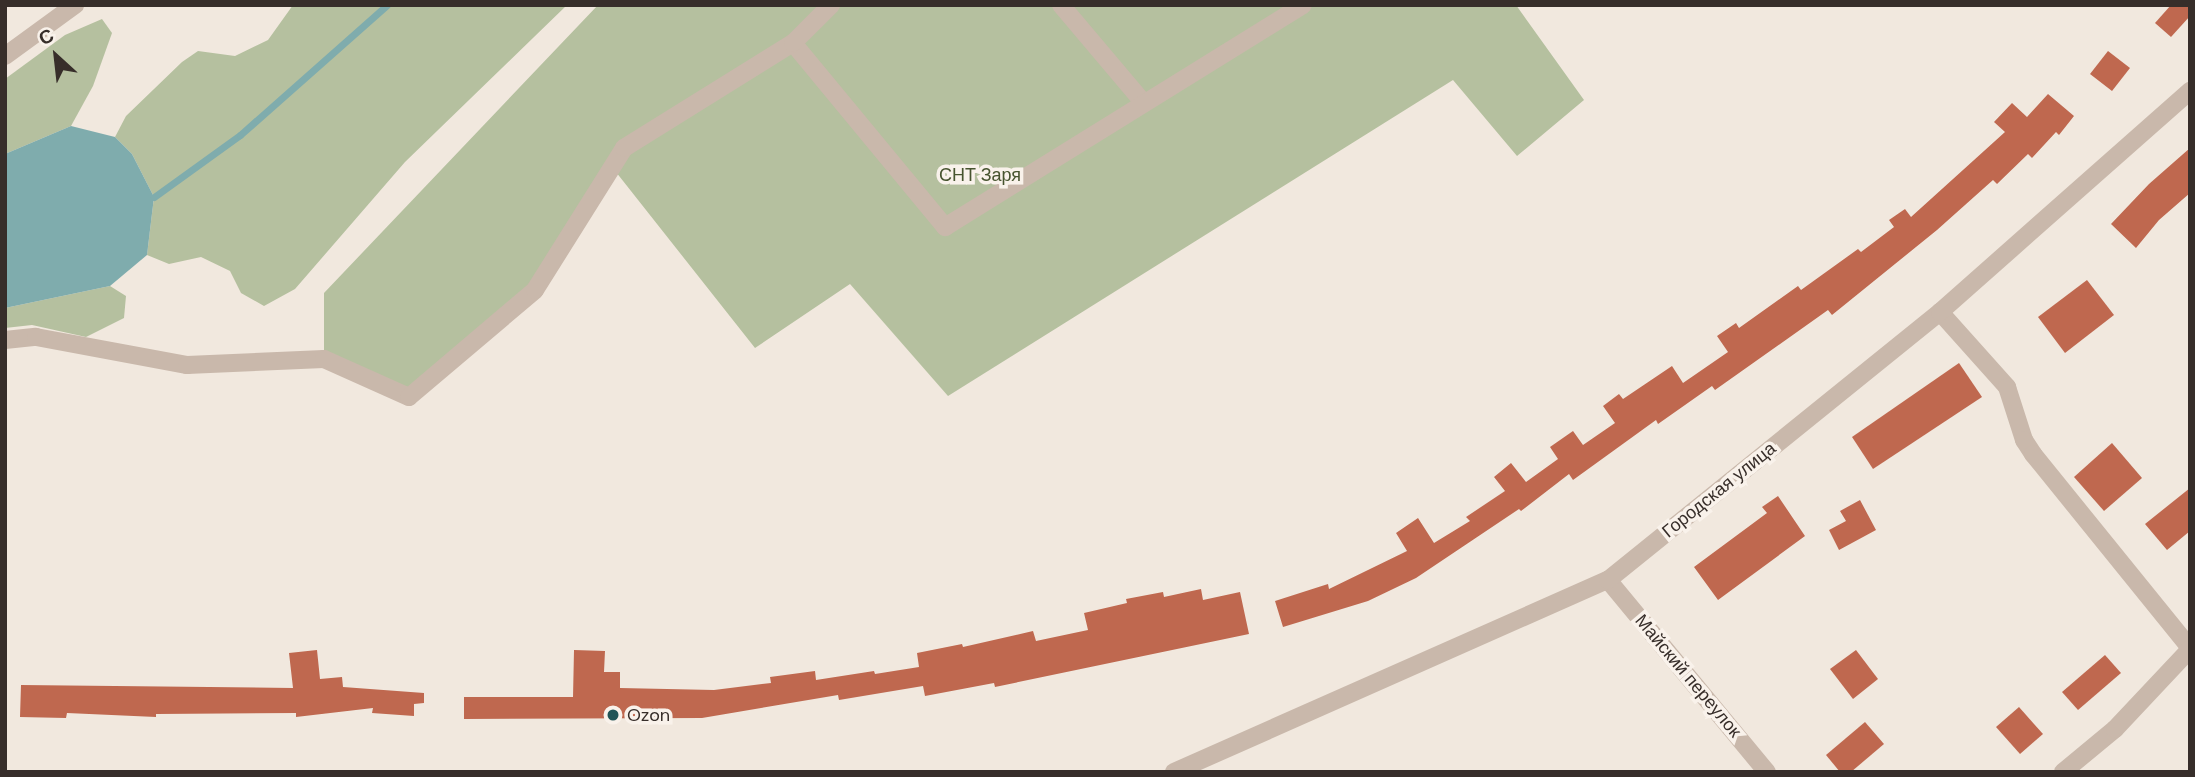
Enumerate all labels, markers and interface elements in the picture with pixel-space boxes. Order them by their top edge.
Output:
north arrow [21,21,91,91]
text: С [34,23,58,51]
park label: СНТ Заря [939,164,1021,186]
street label: Городская улица [1658,438,1780,542]
street label: Майский переулок [1630,610,1746,742]
place label: Ozon [627,704,670,726]
marker: Ozon [605,707,621,723]

